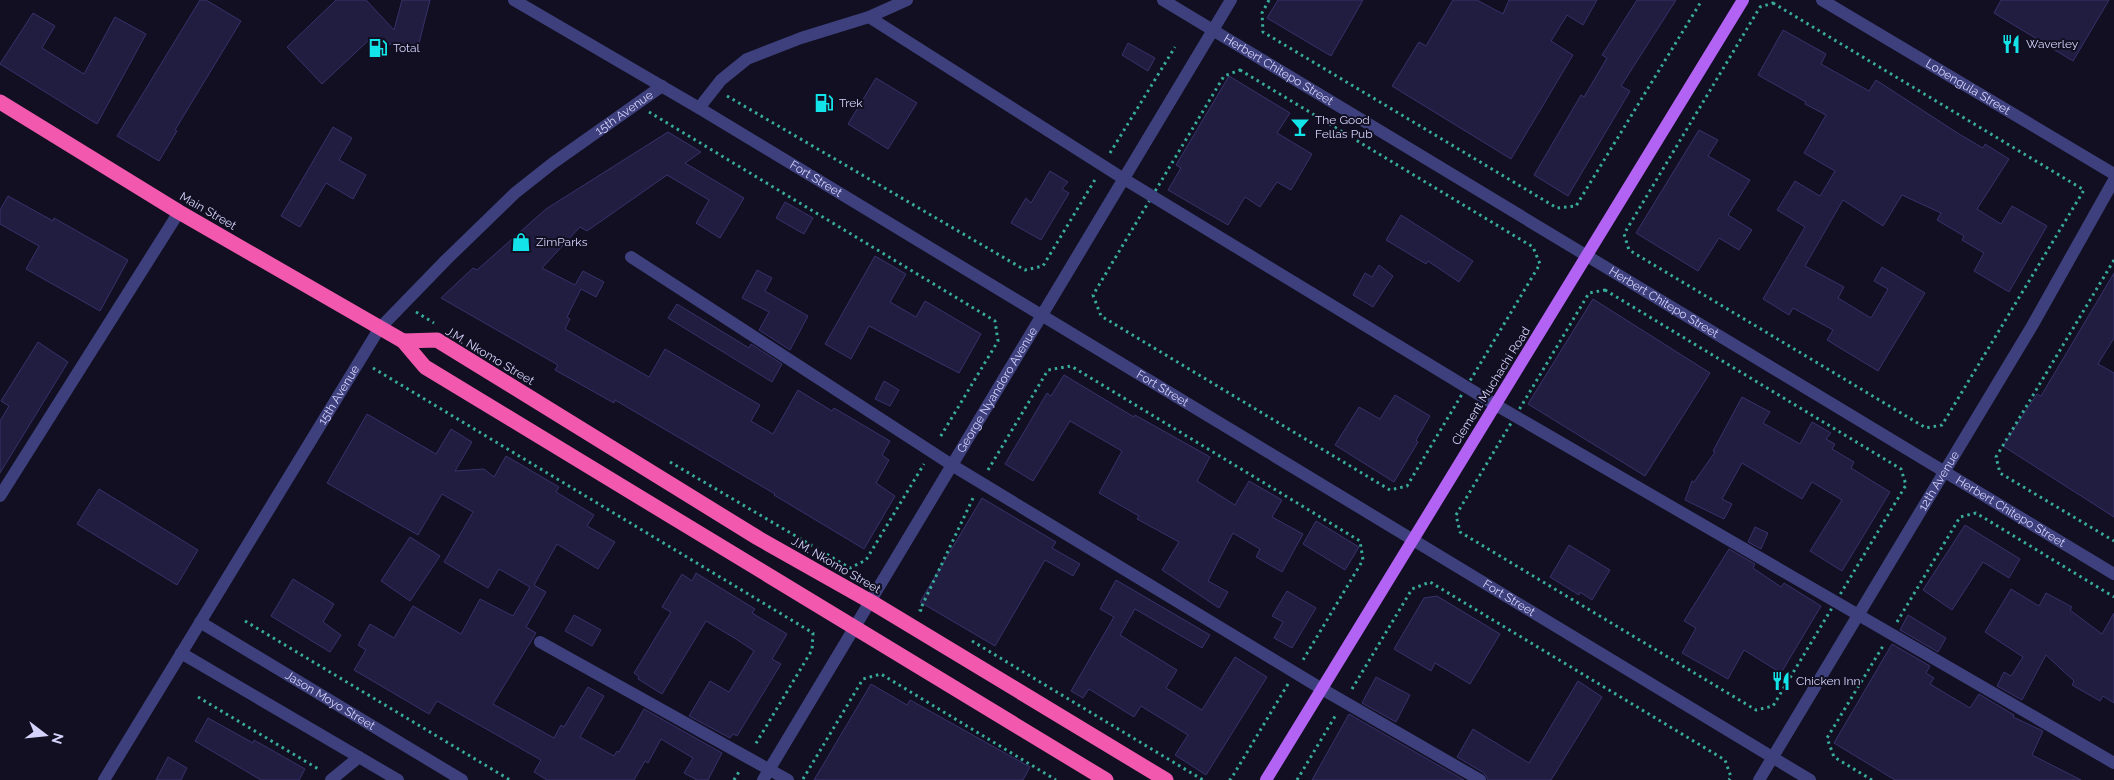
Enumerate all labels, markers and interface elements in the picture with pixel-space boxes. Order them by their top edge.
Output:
street label: Herbert Chitepo Street [1221,31,1336,108]
restaurant icon: Waverley [2000,33,2022,55]
fuel station icon: Total [367,37,389,59]
place label: Waverley [2026,37,2079,51]
place label: Total [393,41,421,55]
street label: Lobengula Street [1923,56,2013,118]
street label: 15th Avenue [592,88,656,138]
fuel station icon: Trek [813,92,835,114]
place label: Trek [839,96,863,110]
place label: The Good Fellas Pub [1315,113,1373,141]
bar icon: The Good Fellas Pub [1289,116,1311,138]
street label: Fort Street [787,158,845,200]
street label: Main Street [177,189,239,233]
shop icon: ZimParks [510,231,532,253]
place label: ZimParks [536,235,588,249]
street label: Herbert Chitepo Street [1606,264,1721,341]
street label: J.M. Nkomo Street [443,324,537,388]
street label: George Nyandoro Avenue [954,324,1040,455]
street label: Clement Muchachi Road [1449,324,1533,448]
street label: 15th Avenue [315,362,362,427]
street label: Fort Street [1134,367,1191,410]
street label: 12th Avenue [1916,448,1962,513]
street label: Herbert Chitepo Street [1953,473,2068,550]
street label: J.M. Nkomo Street [789,534,883,596]
street label: Fort Street [1480,577,1538,619]
street label: Jason Moyo Street [283,668,378,733]
restaurant icon: Chicken Inn [1770,670,1792,692]
place label: Chicken Inn [1796,674,1861,688]
north arrow [20,710,70,760]
text: N [48,731,67,746]

